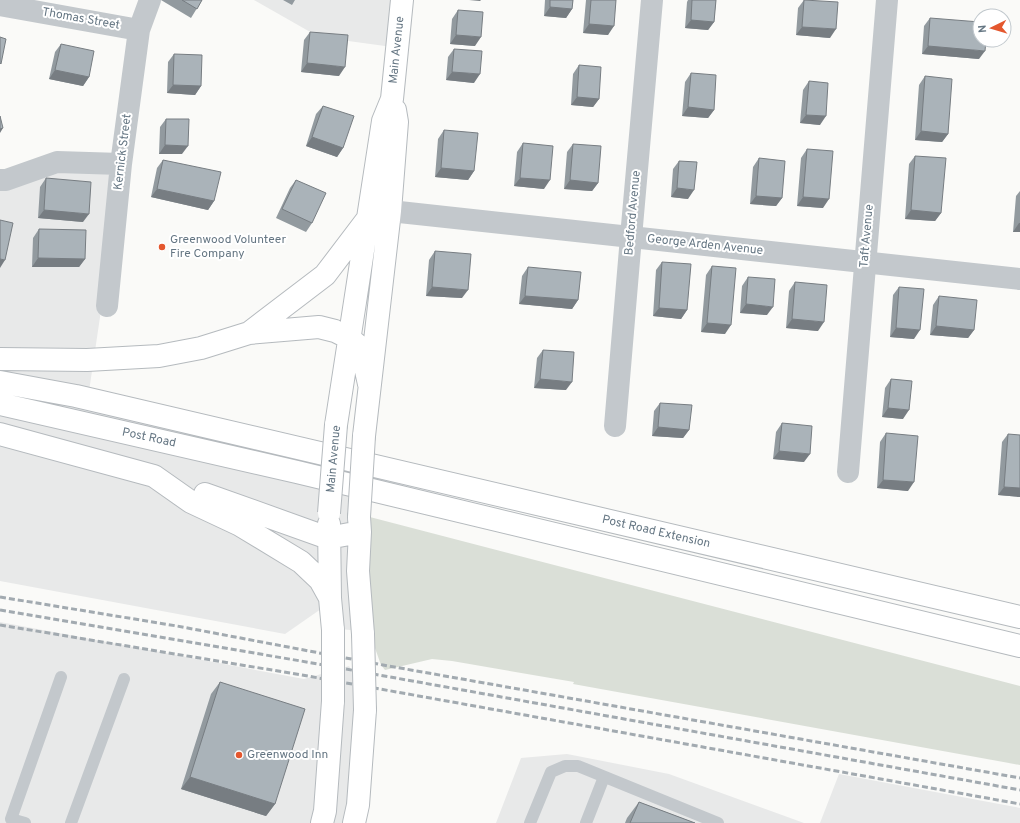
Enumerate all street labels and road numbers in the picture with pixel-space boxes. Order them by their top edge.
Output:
street label: Thomas Street [41,4,121,34]
street label: Main Avenue [385,15,409,85]
street label: Kernick Street [110,113,136,191]
street label: Bedford Avenue [621,170,645,256]
street label: Taft Avenue [856,204,878,268]
street label: George Arden Avenue [646,231,764,259]
street label: Post Road [121,424,177,452]
street label: Main Avenue [323,424,345,494]
street label: Post Road Extension [600,512,712,552]

